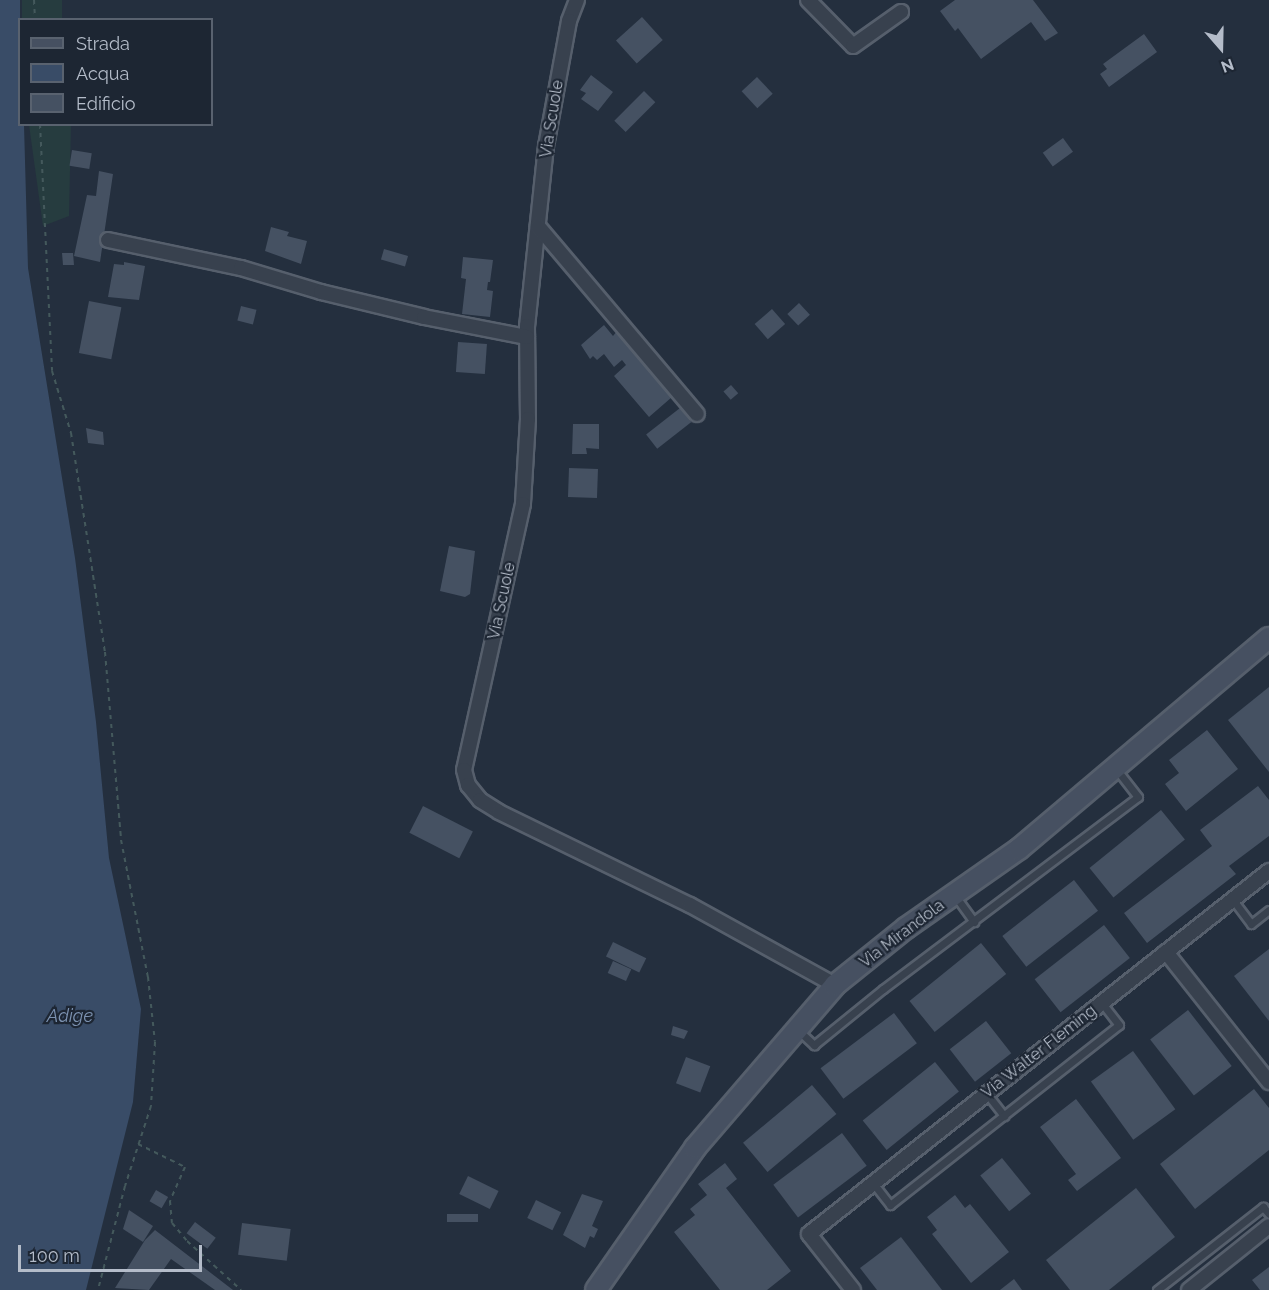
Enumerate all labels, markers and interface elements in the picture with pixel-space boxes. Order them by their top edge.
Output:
legend [18,18,213,126]
north arrow [1191,18,1251,78]
text: Strada [76,33,130,54]
text: N [1218,54,1236,76]
text: Acqua [76,63,129,84]
street label: Via Scuole [536,79,568,159]
text: Edificio [76,93,135,114]
street label: Via Scuole [484,561,520,641]
street label: Via Mirandola [856,896,948,972]
street label: Via Walter Fleming [978,1001,1100,1103]
water label: Adige [47,1005,93,1027]
scale bar [21,1233,206,1271]
text: 100 m [29,1245,80,1266]

